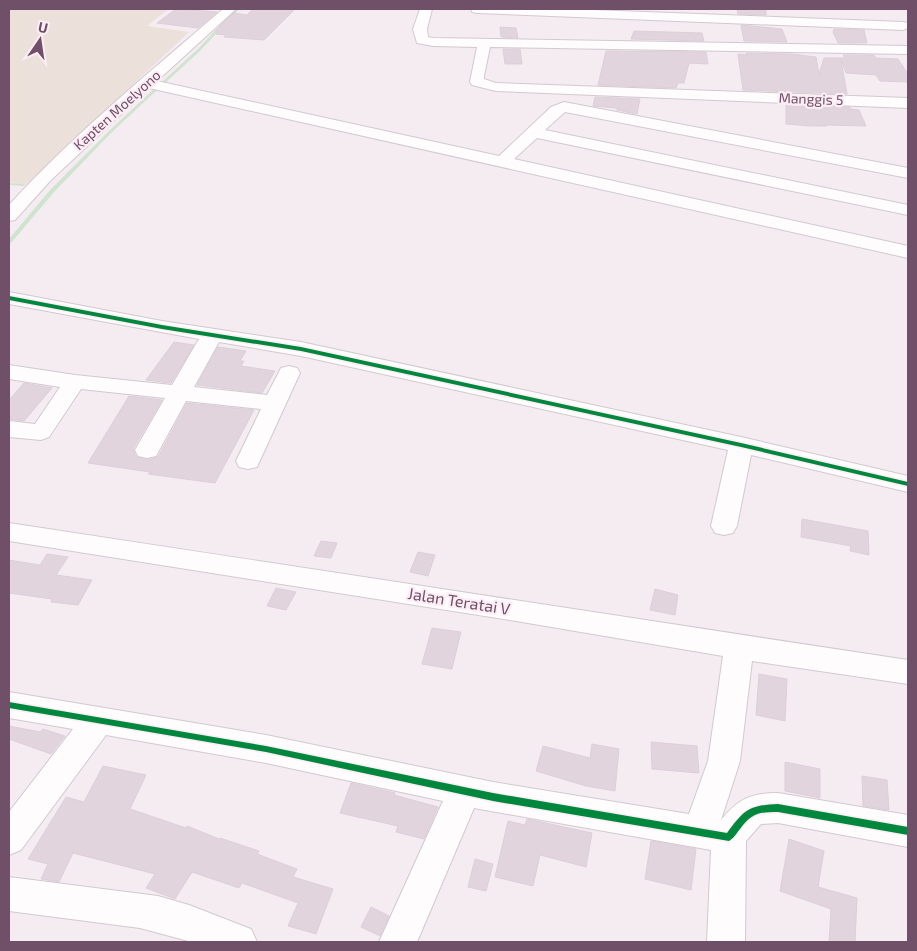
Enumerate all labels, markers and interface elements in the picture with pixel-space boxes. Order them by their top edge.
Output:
north arrow [15,15,65,65]
text: U [36,17,50,36]
street label: Kapten Moelyono [70,66,164,153]
street label: Manggis 5 [778,89,844,108]
street label: Jalan Teratai V [407,583,512,618]

